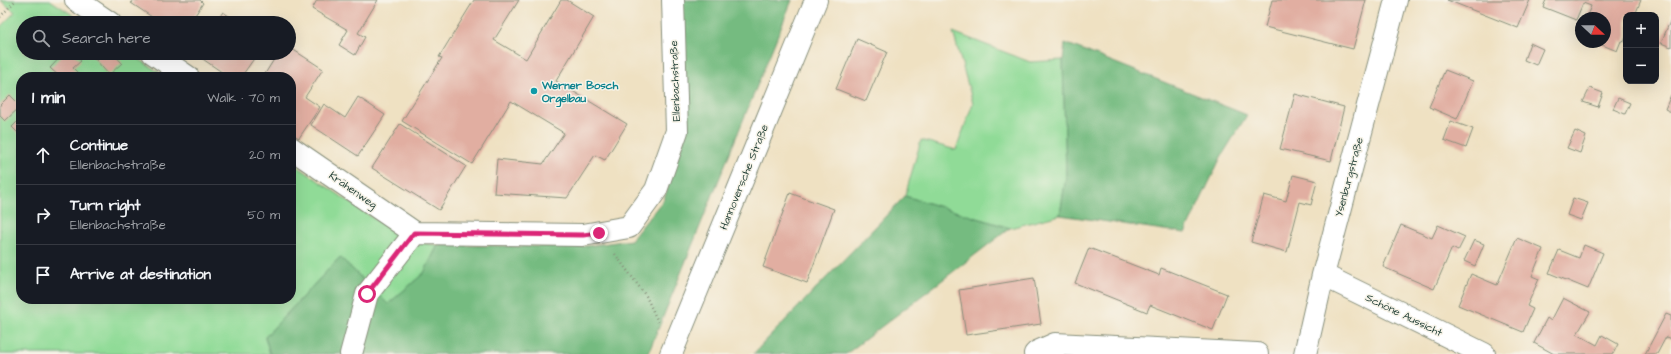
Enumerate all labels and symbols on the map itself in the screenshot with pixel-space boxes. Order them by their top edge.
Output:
north arrow [1575,12,1611,48]
street label: Ellenbachstraße [666,40,684,122]
place label: Werner Bosch Orgelbau [541,78,619,108]
marker: Werner Bosch Orgelbau [529,86,539,96]
street label: Hannoversche Straße [716,122,772,232]
street label: Ysenburgstraße [1331,136,1368,219]
street label: Krähenweg [325,168,380,213]
route end [590,224,608,242]
route start [358,285,376,303]
street label: Schöne Aussicht [1363,290,1445,340]

